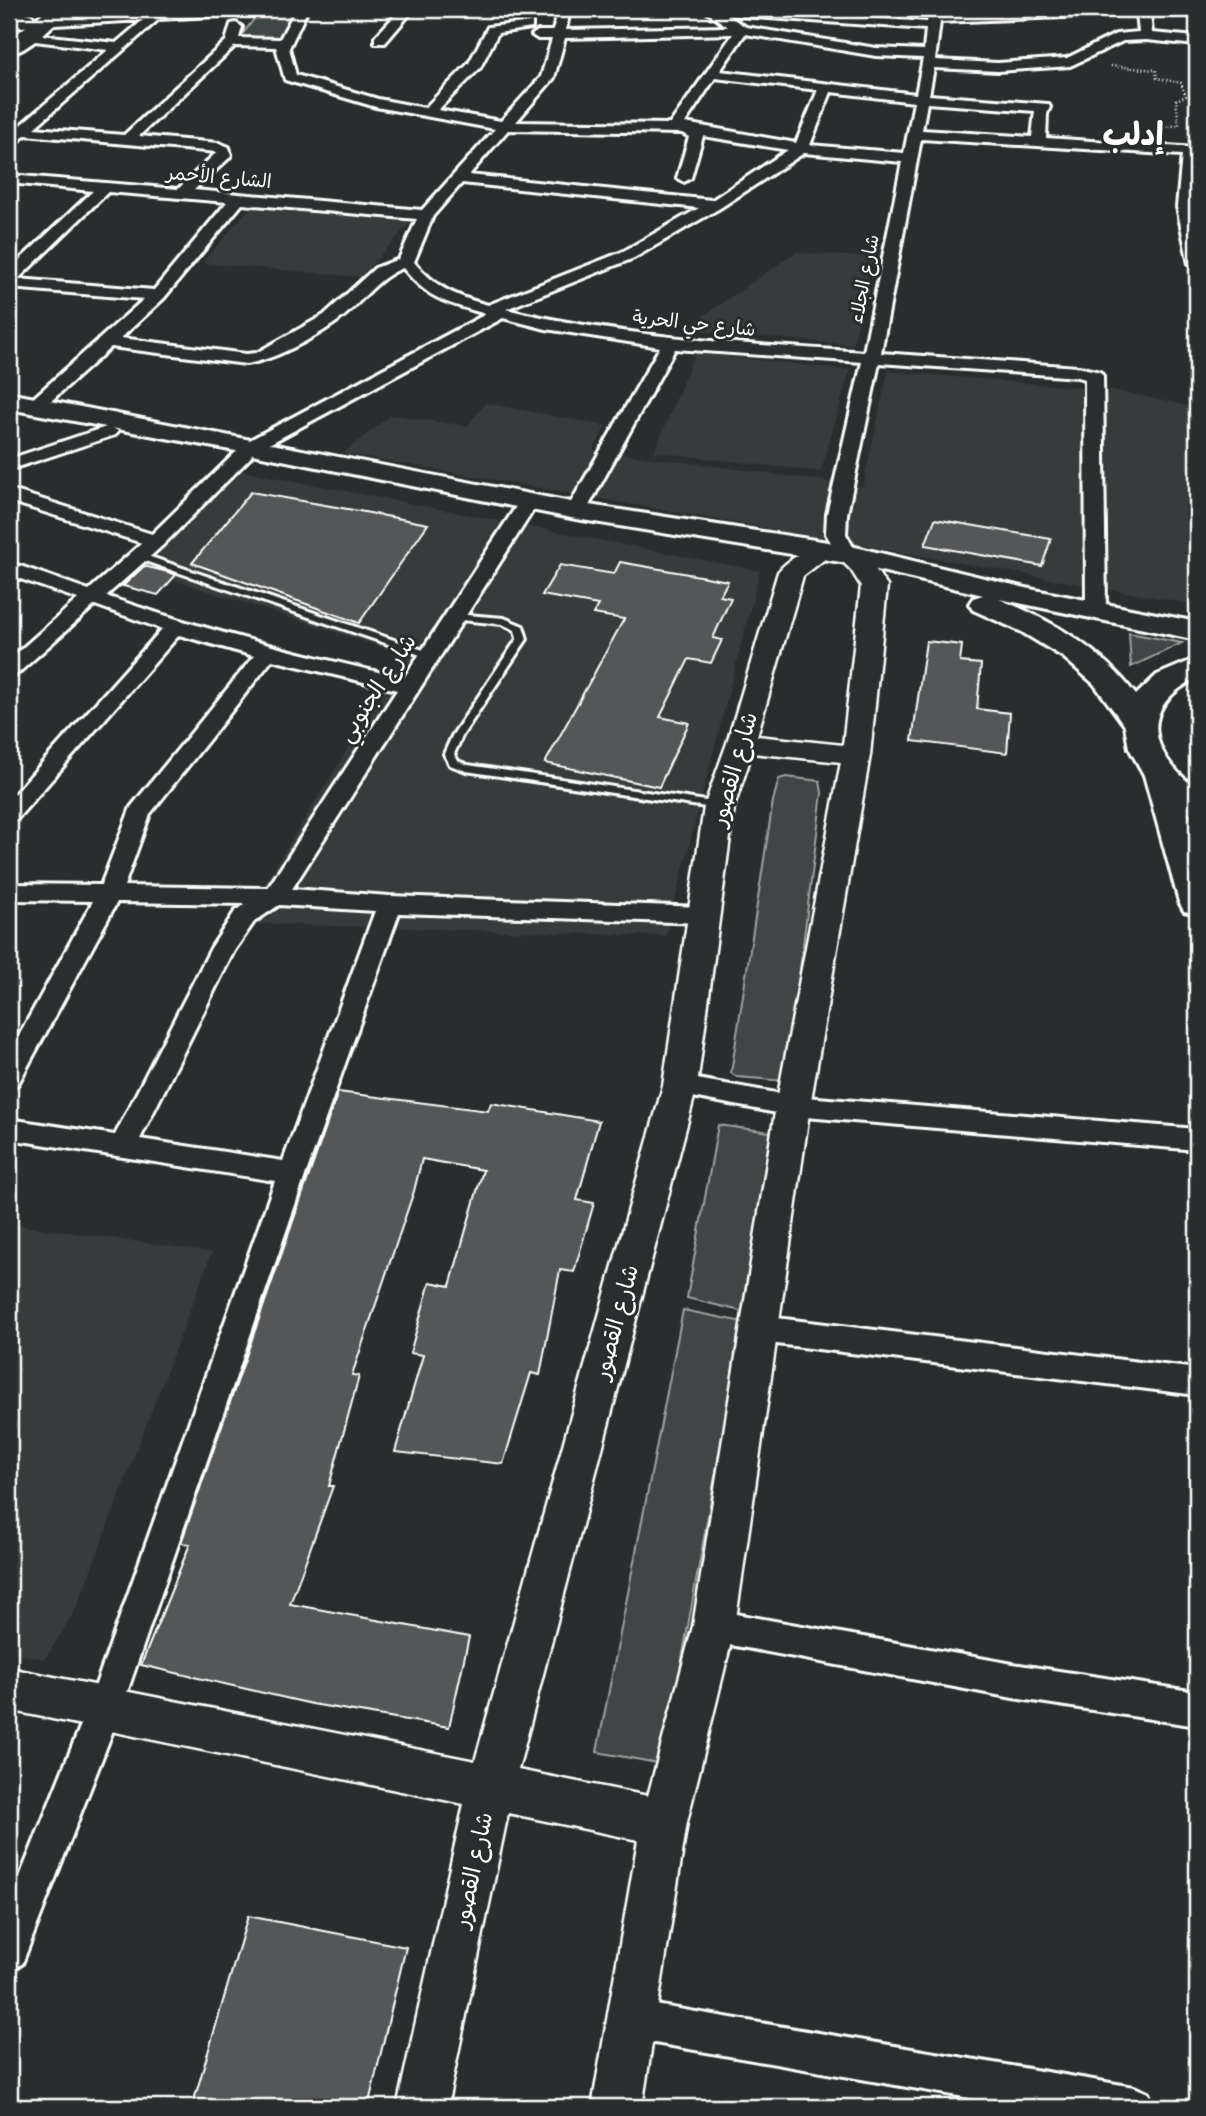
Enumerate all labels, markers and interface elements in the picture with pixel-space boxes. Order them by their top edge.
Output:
district label: إدلب [1102,106,1164,163]
street label: الشارع الأحمر [163,156,273,198]
street label: شارع الجلاء [839,231,889,327]
street label: شارع حي الحرية [631,300,757,346]
street label: شارع الجنوبي [326,625,428,751]
street label: شارع القصور [698,707,770,833]
street label: شارع القصور [580,1260,651,1386]
street label: شارع القصور [440,1808,505,1934]

